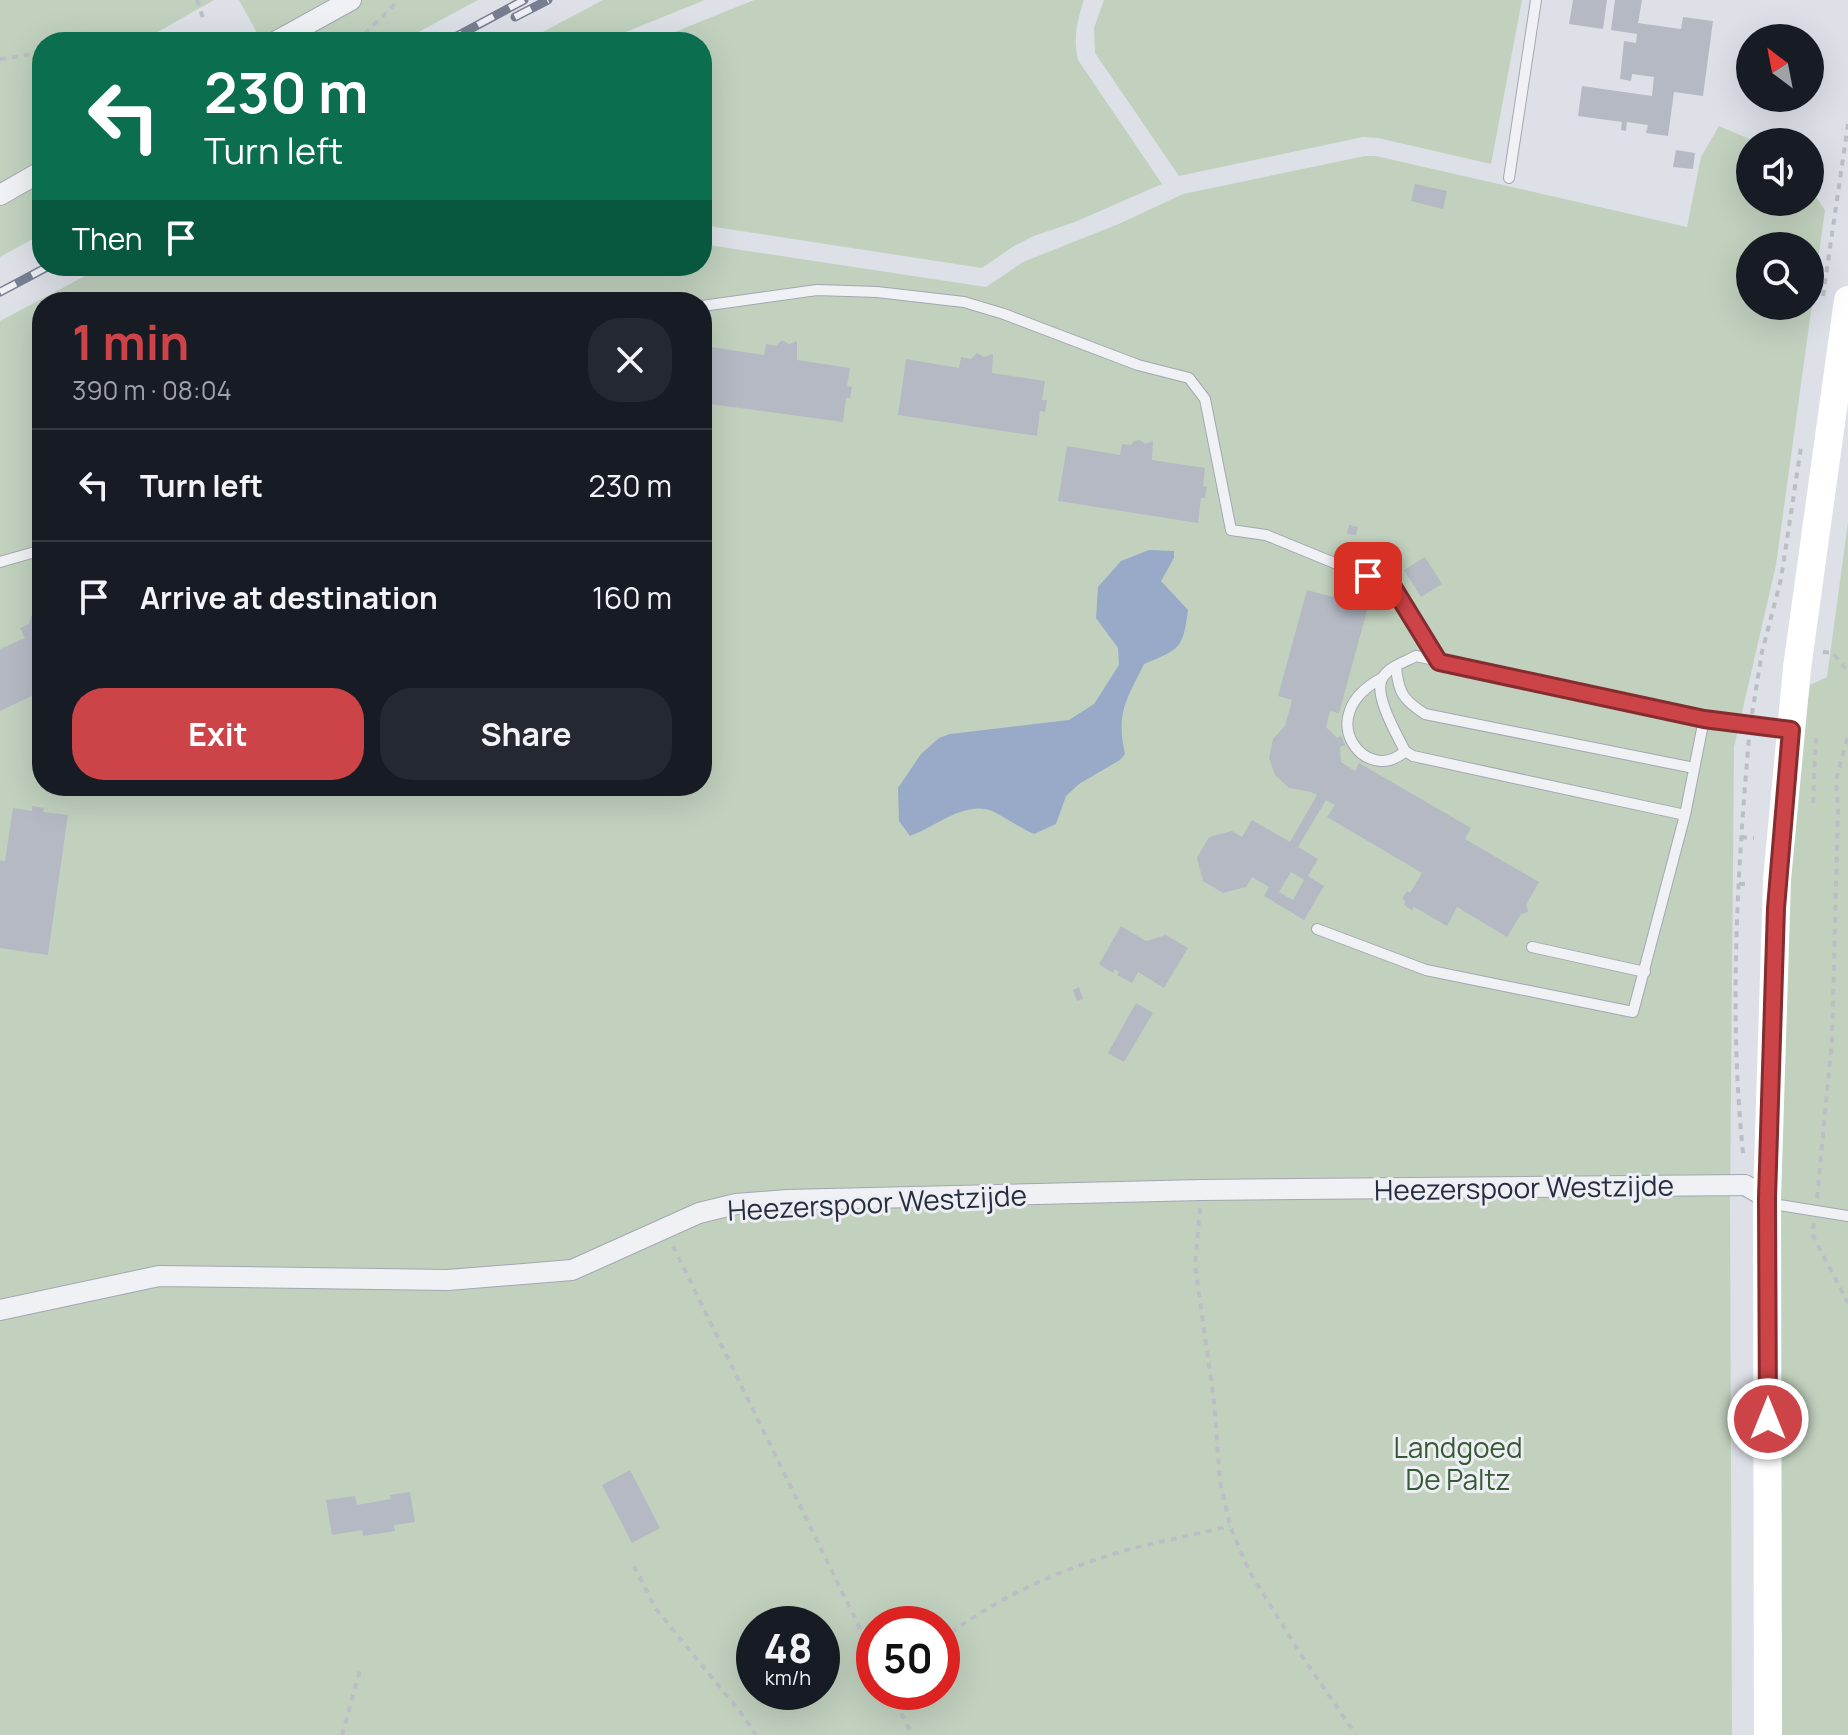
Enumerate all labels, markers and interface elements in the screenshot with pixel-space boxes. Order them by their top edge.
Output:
north arrow [1736,24,1824,112]
map controls [1736,24,1824,320]
text: 230 m [204,53,368,130]
icon: left [72,64,176,168]
text: Turn left [204,126,343,175]
button: sound [1736,128,1824,216]
icon: arrive [159,216,203,260]
text: Then [72,218,143,259]
button: search [1736,232,1824,320]
text: 1 min [72,309,189,374]
button: close [588,318,672,402]
text: 390 m · 08:04 [72,372,232,408]
icon: left [72,463,116,507]
text: Turn left [140,465,263,506]
text: 230 m [589,465,672,506]
pin [1334,542,1402,610]
icon: arrive [1346,554,1390,598]
icon: arrive [72,575,116,619]
text: Arrive at destination [140,577,438,618]
text: 160 m [592,577,672,618]
button: Exit [72,688,364,780]
button: Share [380,688,672,780]
street label: Heezerspoor Westzijde [1374,1165,1674,1209]
street label: Heezerspoor Westzijde [726,1175,1028,1229]
position arrow [1726,1377,1810,1461]
park label: Landgoed De Paltz [1393,1428,1523,1498]
speed limit sign: 50 [856,1606,960,1710]
text: 48 [764,1620,812,1675]
text: km/h [765,1664,811,1691]

